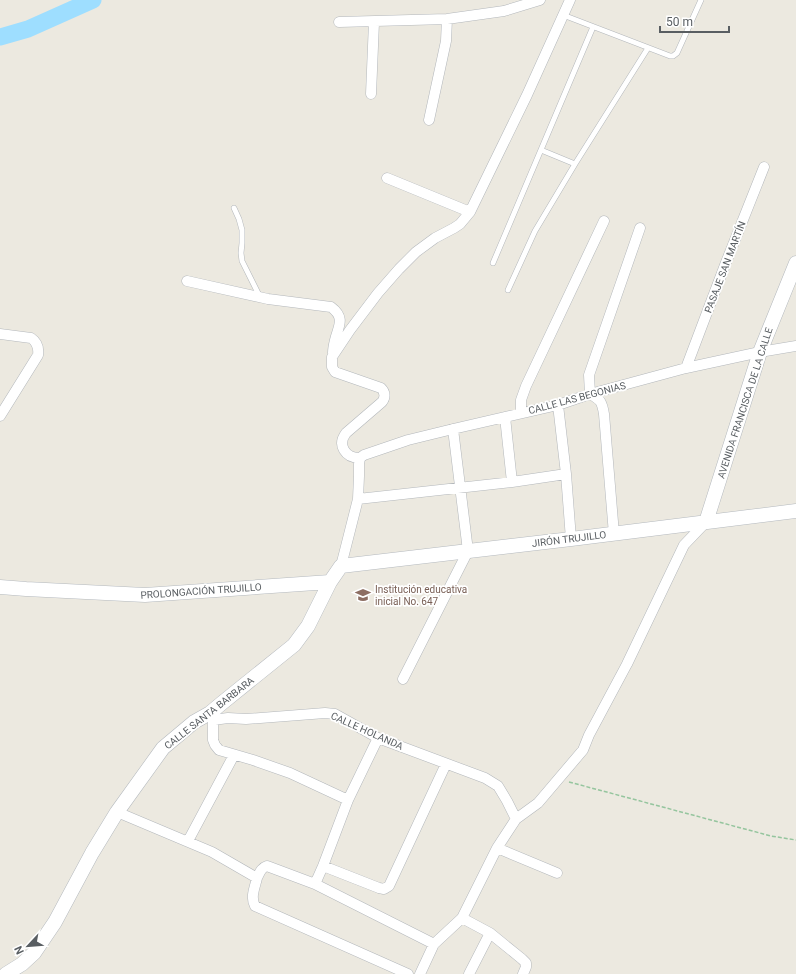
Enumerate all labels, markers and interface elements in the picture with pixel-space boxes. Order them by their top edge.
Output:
scale bar [660,8,729,34]
text: 50 m [666,15,693,29]
street label: PASAJE SAN MARTÍN [701,219,748,314]
street label: AVENIDA FRANCISCA DE LA CALLE [715,326,775,480]
street label: CALLE LAS BEGONIAS [527,380,627,416]
street label: JIRÓN TRUJILLO [531,528,607,549]
street label: PROLONGACIÓN TRUJILLO [140,580,262,601]
place label: Institución educativa inicial No. 647 [375,584,467,607]
school or university icon: Institución educativa inicial No. 647 [354,586,372,604]
street label: CALLE SANTA BARBARA [162,674,256,751]
street label: CALLE HOLANDA [329,710,405,752]
north arrow [8,926,48,966]
text: N [12,944,27,957]

